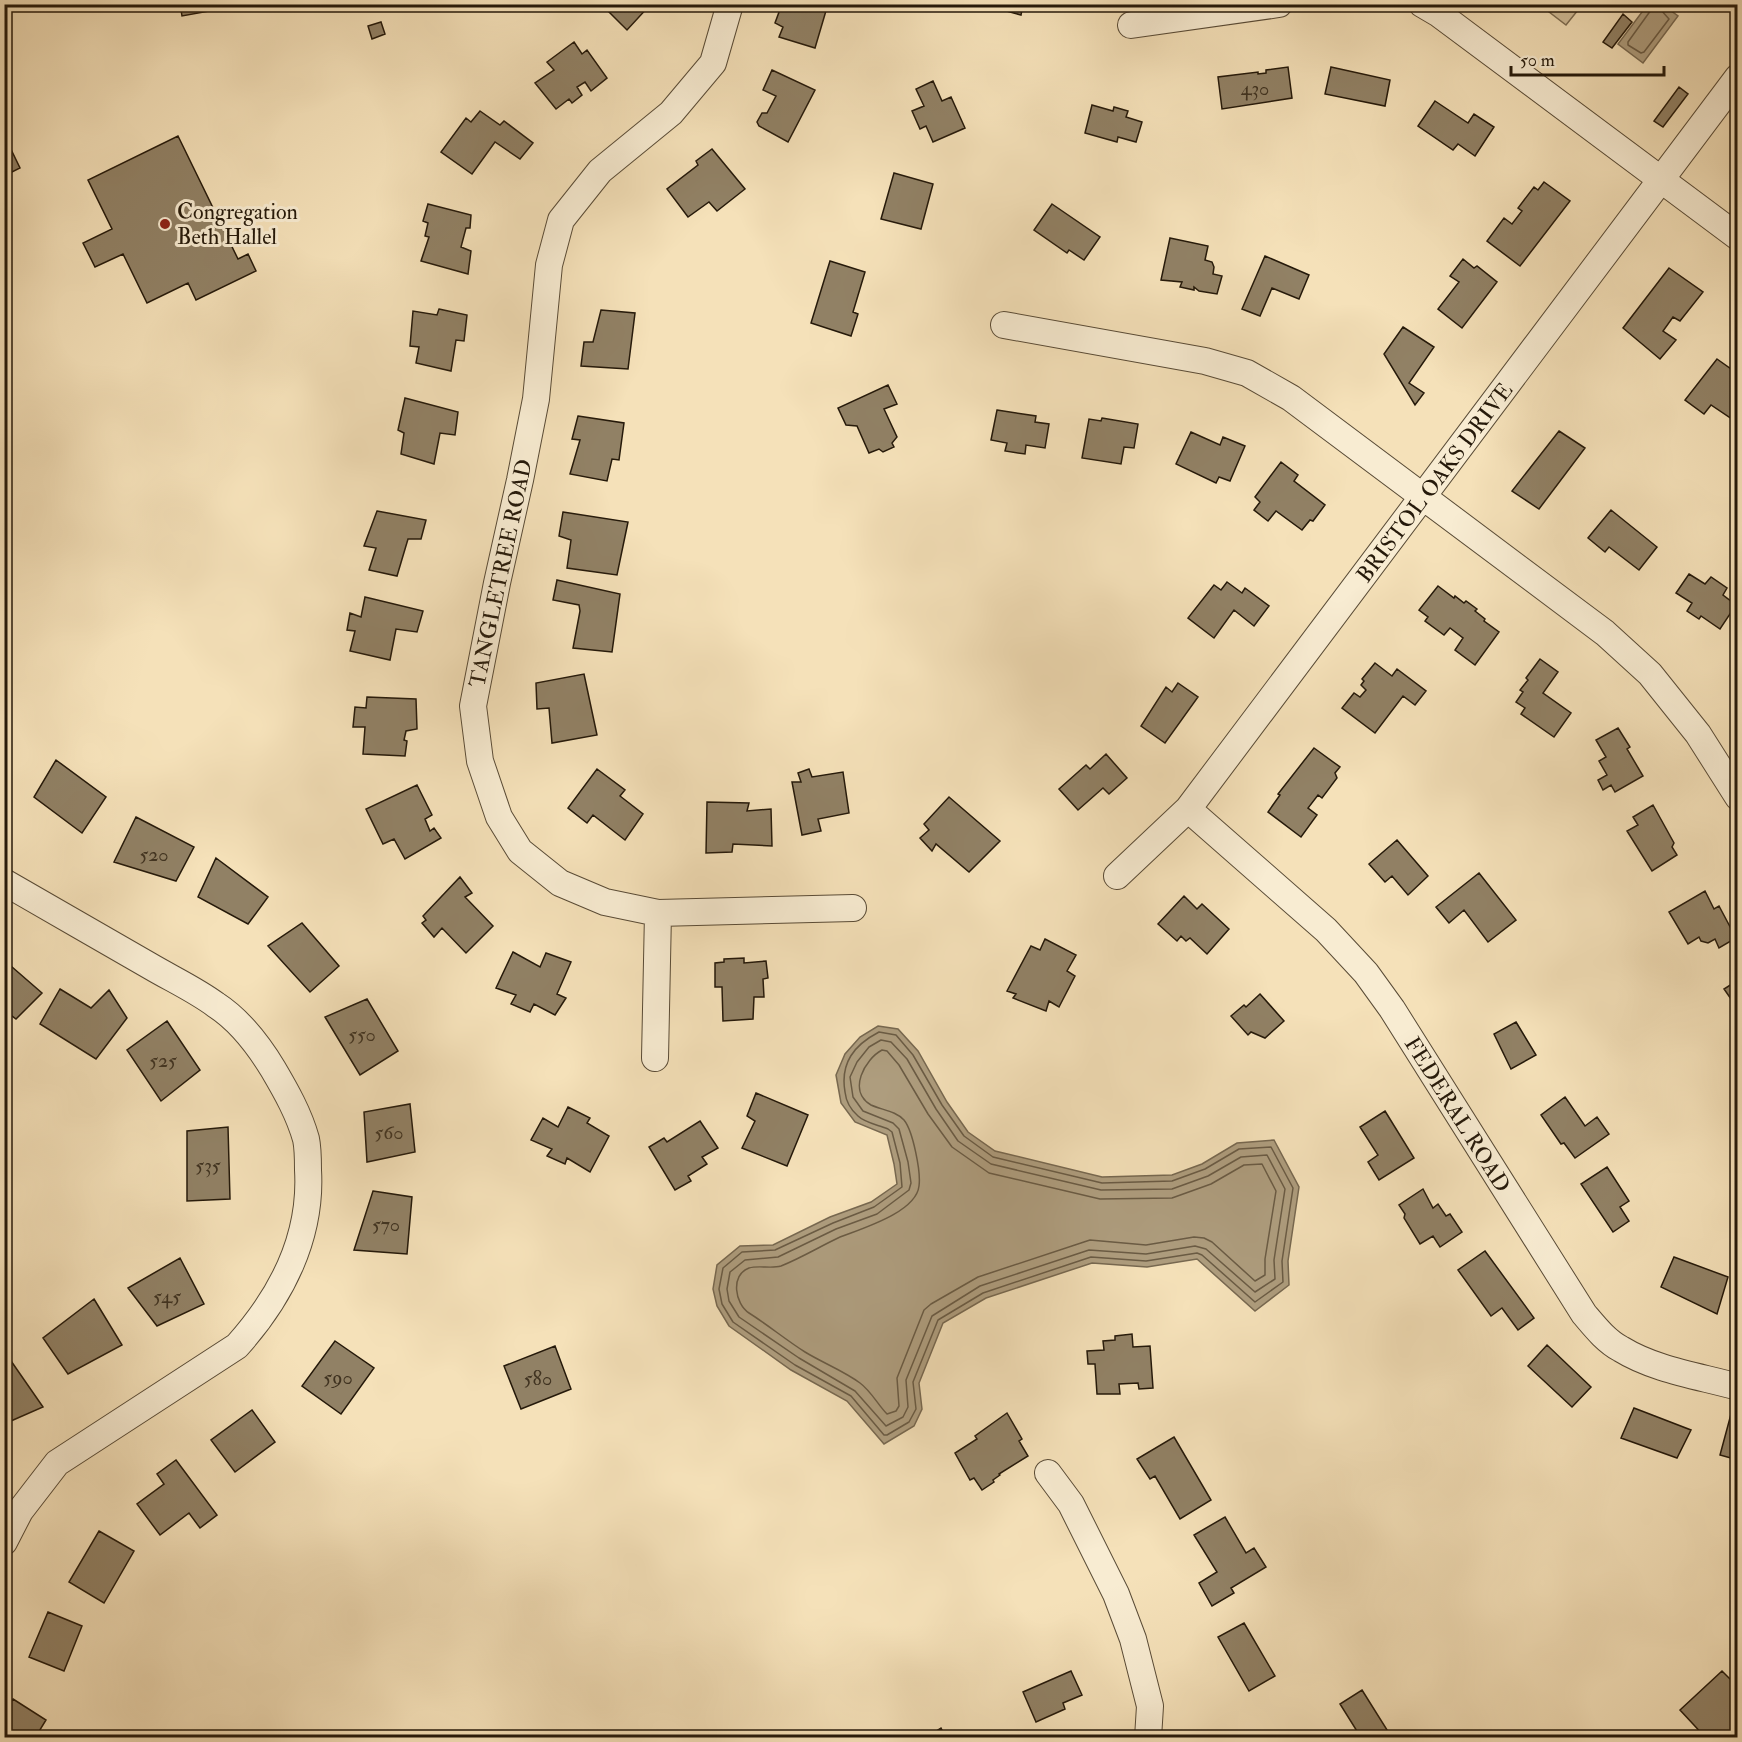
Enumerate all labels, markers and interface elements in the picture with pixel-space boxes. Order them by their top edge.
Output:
scale bar [1511,39,1664,77]
text: 50 m [1520,49,1555,72]
house number: 430 [1241,76,1269,101]
place label: Congregation Beth Hallel [177,198,298,251]
marker: Congregation Beth Hallel [158,217,172,231]
street label: BRISTOL OAKS DRIVE [1350,377,1519,588]
street label: TANGLETREE ROAD [463,457,539,690]
house number: 520 [139,842,169,867]
house number: 550 [348,1022,376,1047]
street label: FEDERAL ROAD [1398,1032,1516,1198]
house number: 525 [149,1048,177,1073]
house number: 560 [374,1120,404,1145]
house number: 535 [195,1153,221,1178]
house number: 570 [372,1212,400,1237]
house number: 545 [153,1284,181,1309]
house number: 590 [323,1365,353,1390]
house number: 580 [524,1366,552,1391]

